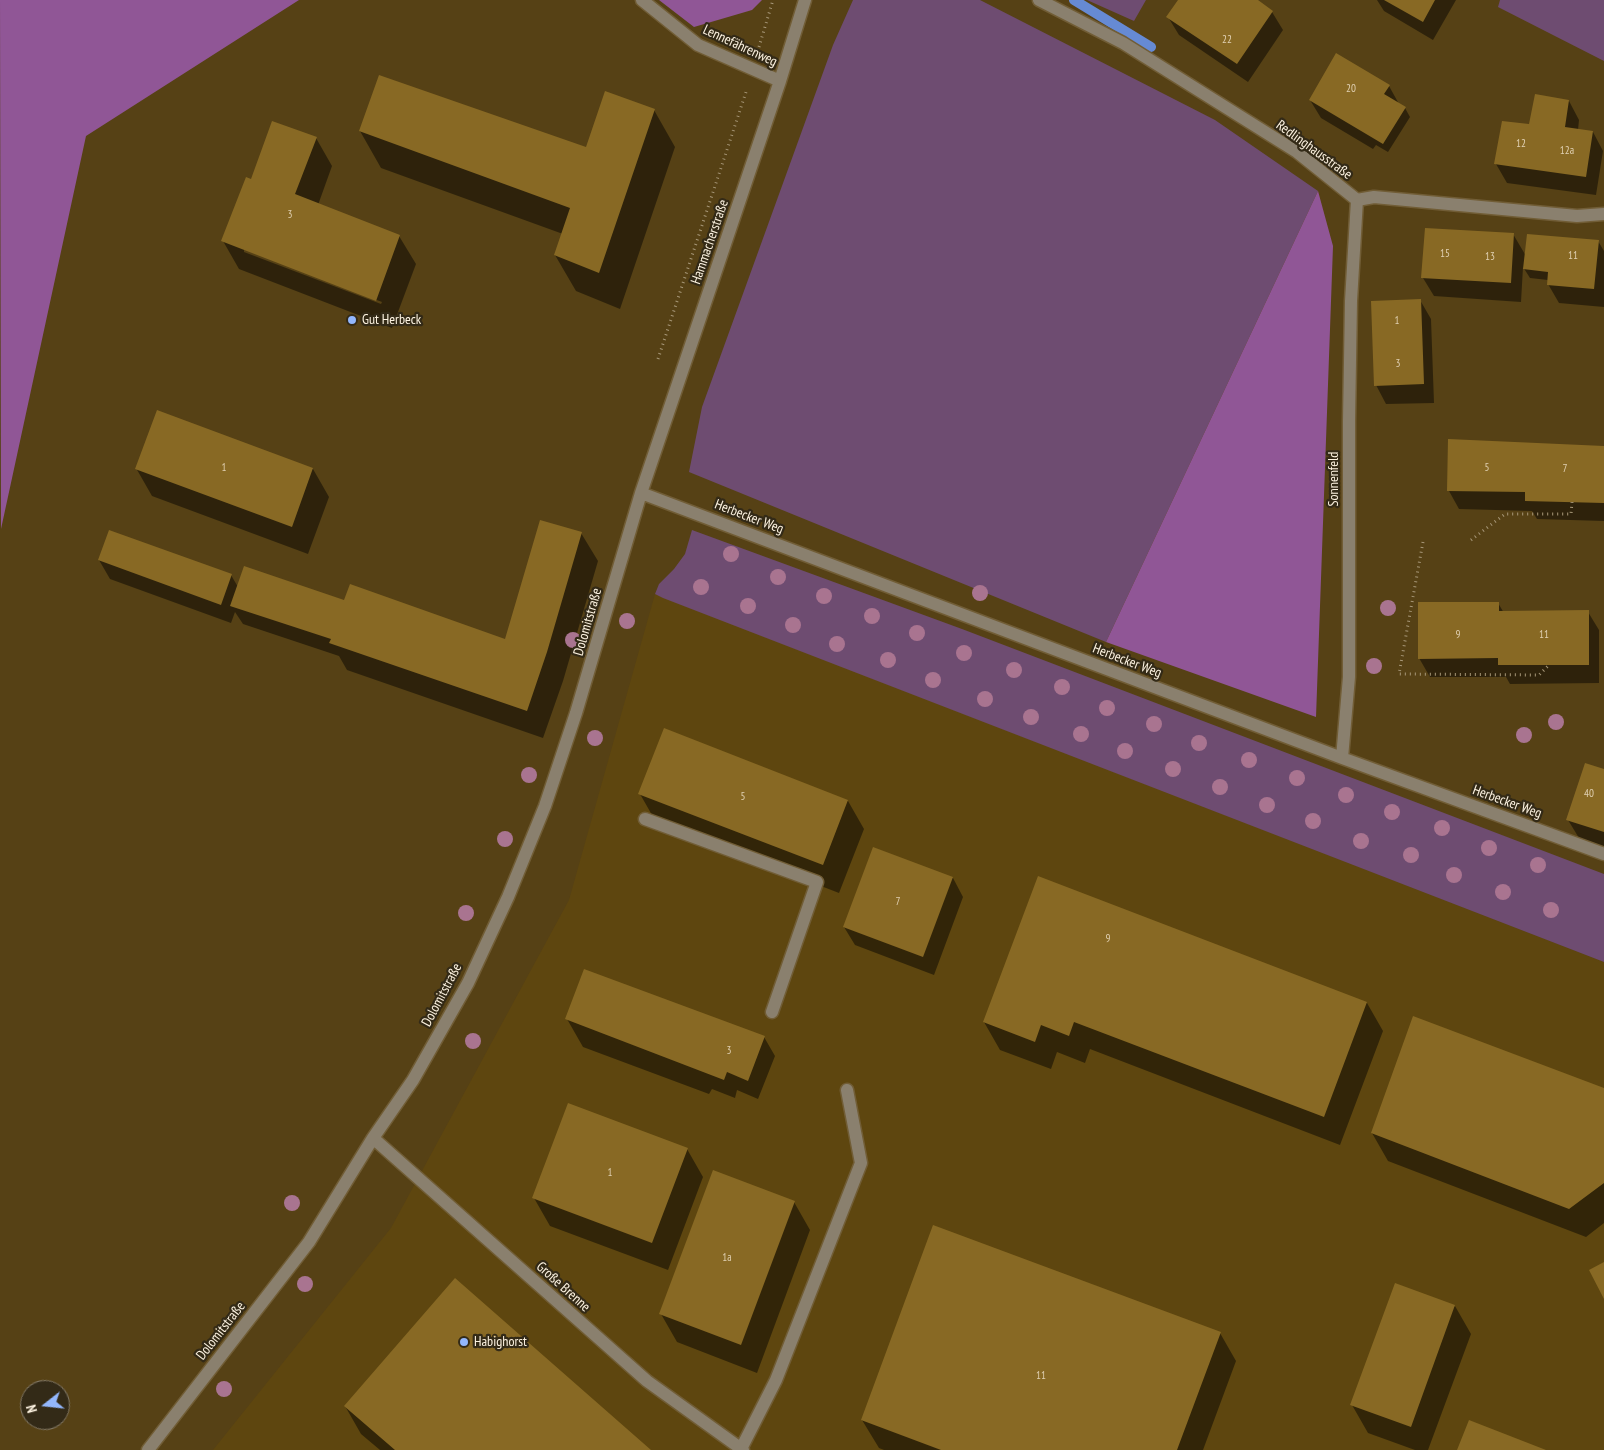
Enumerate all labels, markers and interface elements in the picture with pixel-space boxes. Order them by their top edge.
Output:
street label: Lennefährenweg [700,21,780,71]
house number: 22 [1222,33,1232,47]
house number: 20 [1346,82,1356,96]
street label: Redlinghausstraße [1273,117,1355,183]
house number: 12 [1516,137,1526,151]
house number: 12a [1560,144,1574,158]
street label: Hammacherstraße [688,198,732,286]
house number: 3 [288,208,292,222]
house number: 15 [1440,247,1450,261]
house number: 11 [1568,249,1578,263]
house number: 13 [1485,250,1495,264]
place label: Gut Herbeck [362,312,421,328]
marker: Gut Herbeck [346,314,358,326]
house number: 1 [1395,314,1399,328]
house number: 3 [1396,357,1400,371]
street label: Sonnenfeld [1326,452,1342,506]
house number: 1 [222,461,226,475]
house number: 5 [1485,461,1489,475]
house number: 7 [1563,462,1567,476]
street label: Herbecker Weg [712,496,786,538]
street label: Dolomitstraße [570,586,606,658]
house number: 9 [1456,628,1460,642]
house number: 11 [1539,628,1549,642]
street label: Herbecker Weg [1090,640,1164,682]
street label: Herbecker Weg [1470,782,1544,822]
house number: 40 [1584,787,1594,801]
house number: 5 [741,790,745,804]
house number: 7 [896,895,900,909]
house number: 9 [1106,932,1110,946]
street label: Dolomitstraße [418,960,466,1030]
house number: 3 [727,1044,731,1058]
house number: 1 [608,1166,612,1180]
house number: 1a [722,1251,732,1265]
street label: Große Brenne [533,1258,593,1316]
street label: Dolomitstraße [193,1299,249,1363]
place label: Habighorst [474,1334,527,1350]
marker: Habighorst [458,1336,470,1348]
house number: 11 [1036,1369,1046,1383]
north arrow [20,1380,70,1430]
text: N [22,1403,41,1415]

